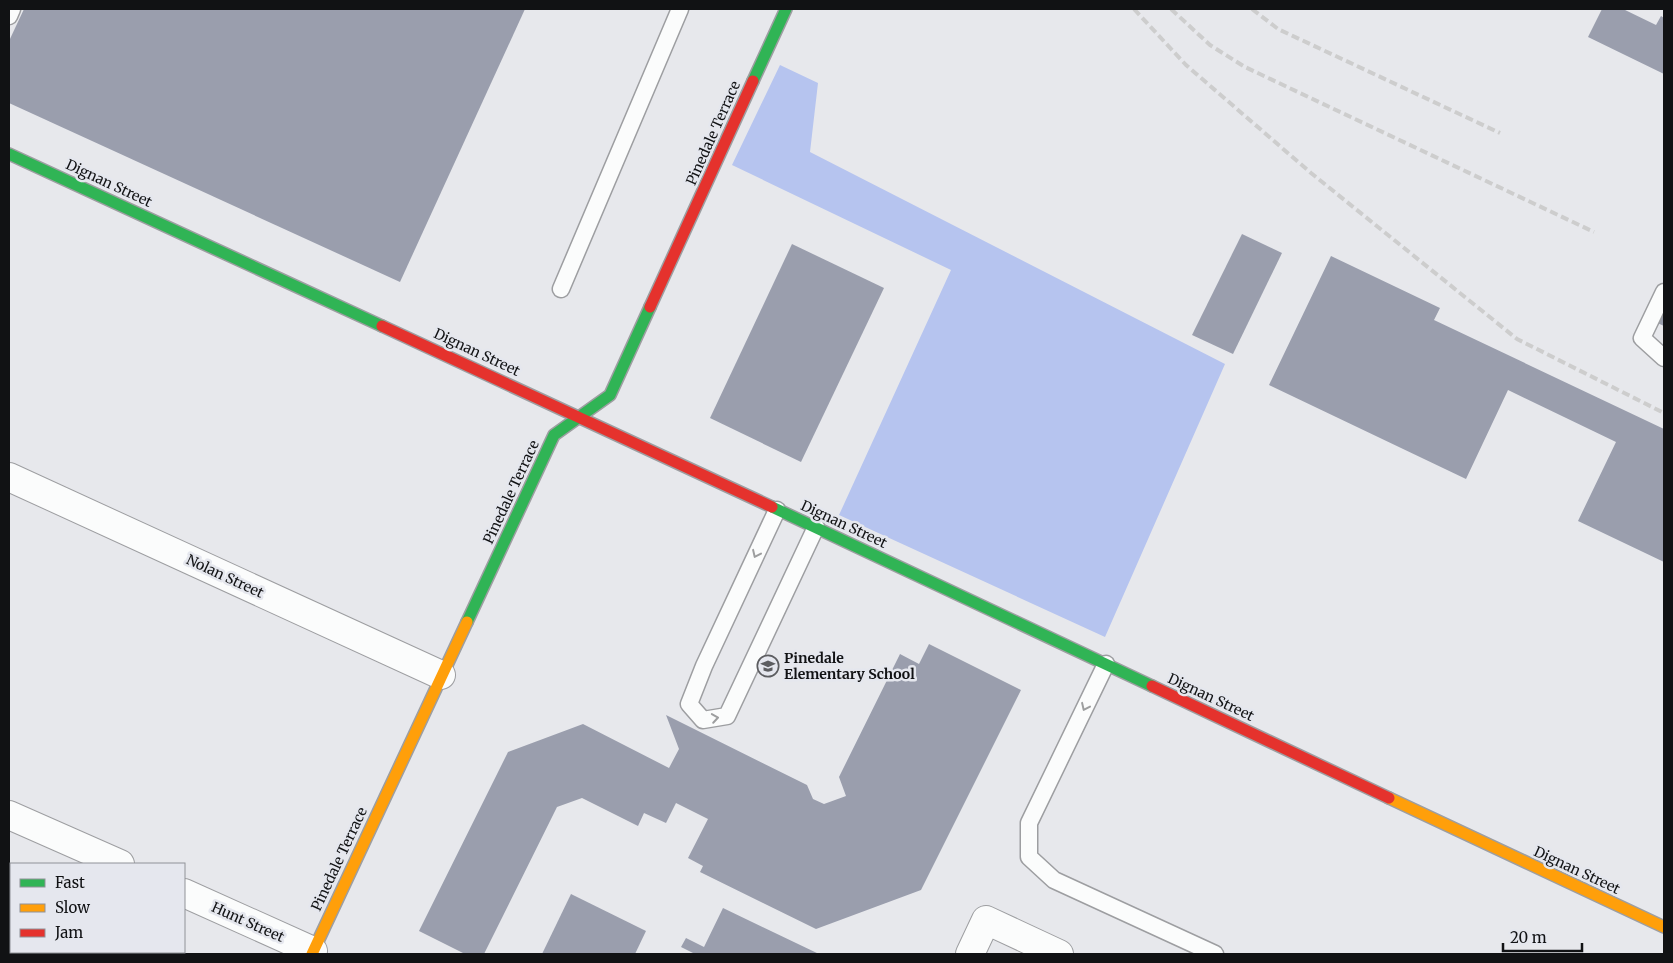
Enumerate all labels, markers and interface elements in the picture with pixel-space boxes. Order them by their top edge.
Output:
street label: Pinedale Terrace [682,78,744,188]
street label: Dignan Street [63,155,155,211]
street label: Dignan Street [431,324,523,380]
street label: Pinedale Terrace [479,437,543,547]
street label: Dignan Street [798,496,890,552]
one-way arrow [752,549,762,558]
street label: Nolan Street [183,550,267,602]
place label: Pinedale Elementary School [784,649,915,683]
school or university icon: Pinedale Elementary School [756,654,780,678]
street label: Dignan Street [1165,669,1257,725]
one-way arrow [1081,702,1092,711]
one-way arrow [711,713,719,724]
street label: Pinedale Terrace [307,804,371,914]
street label: Dignan Street [1531,842,1623,898]
legend [10,863,185,953]
text: Fast [55,873,85,892]
text: Slow [55,898,90,917]
street label: Hunt Street [209,898,288,946]
scale bar [1503,920,1582,952]
text: Jam [54,923,83,942]
text: 20 m [1510,928,1547,947]

